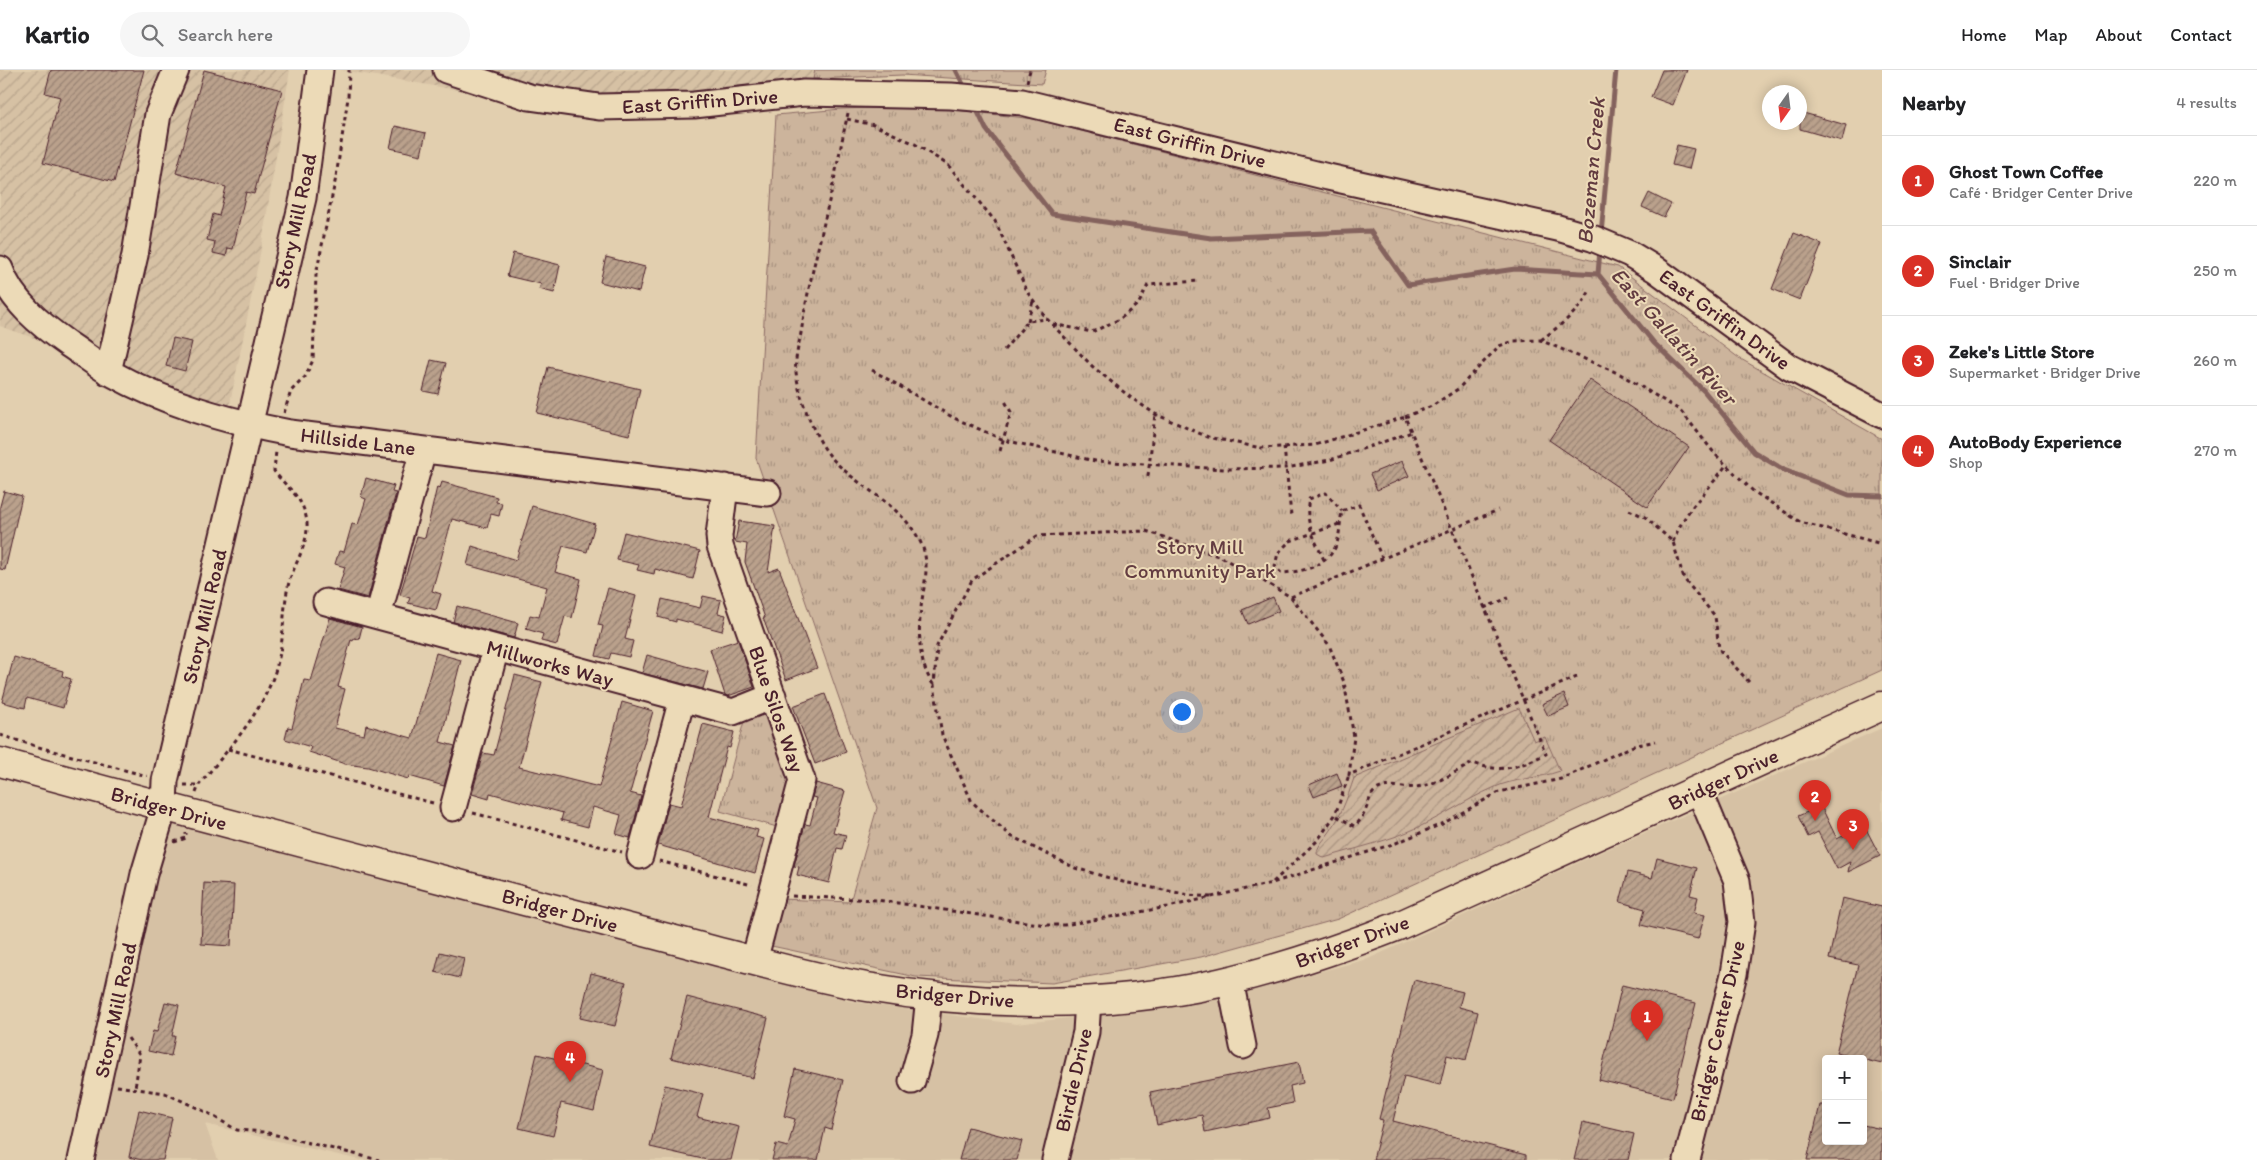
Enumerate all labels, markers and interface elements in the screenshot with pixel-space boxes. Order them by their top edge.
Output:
search box [120,12,470,57]
text: Kartio [25,20,90,49]
icon: search [138,21,166,49]
text: Search here [178,23,273,46]
text: Home [1961,24,2007,46]
text: Map [2035,24,2068,46]
text: About [2096,24,2142,46]
text: Contact [2170,24,2232,46]
street label: East Griffin Drive [621,83,779,119]
north arrow [1762,85,1807,130]
text: Nearby [1902,90,1966,115]
text: 4 results [2176,93,2237,112]
water label: Bozeman Creek [1571,95,1611,246]
street label: East Griffin Drive [1111,111,1269,173]
street label: Story Mill Road [268,150,322,291]
text: Ghost Town Coffee [1949,160,2103,183]
text: 1 [1914,171,1922,190]
text: 220 m [2193,171,2237,190]
text: Café · Bridger Center Drive [1949,183,2133,202]
text: Sinclair [1949,250,2011,273]
text: 2 [1914,261,1922,280]
text: 250 m [2193,261,2237,280]
water label: East Gallatin River [1605,262,1745,412]
street label: East Griffin Drive [1654,263,1796,375]
text: Fuel · Bridger Drive [1949,273,2080,292]
text: Zeke's Little Store [1949,340,2094,363]
text: 3 [1914,351,1922,370]
text: 260 m [2193,351,2237,370]
text: Supermarket · Bridger Drive [1949,363,2141,382]
street label: Hillside Lane [299,422,417,460]
text: AutoBody Experience [1949,430,2122,453]
text: 4 [1913,441,1923,460]
text: 270 m [2194,441,2237,460]
text: Shop [1949,453,1983,472]
park label: Story Mill Community Park [1124,534,1276,583]
street label: Story Mill Road [176,545,232,686]
street label: Millworks Way [484,634,616,692]
street label: Blue Silos Way [744,643,810,776]
your location [1169,699,1195,725]
street label: Bridger Drive [1664,742,1782,816]
street label: Bridger Drive [108,780,230,836]
pin: 2 [1799,780,1831,821]
pin: 3 [1837,809,1869,850]
street label: Bridger Drive [499,882,621,938]
street label: Bridger Drive [1292,909,1412,973]
street label: Bridger Center Drive [1684,938,1750,1124]
street label: Story Mill Road [88,939,142,1080]
street label: Bridger Drive [895,977,1015,1013]
pin: 1 [1631,1000,1663,1041]
street label: Birdie Drive [1049,1026,1097,1134]
pin: 4 [554,1041,586,1082]
map controls [1822,1055,1867,1145]
button: + [1822,1055,1867,1100]
button: − [1822,1100,1867,1145]

